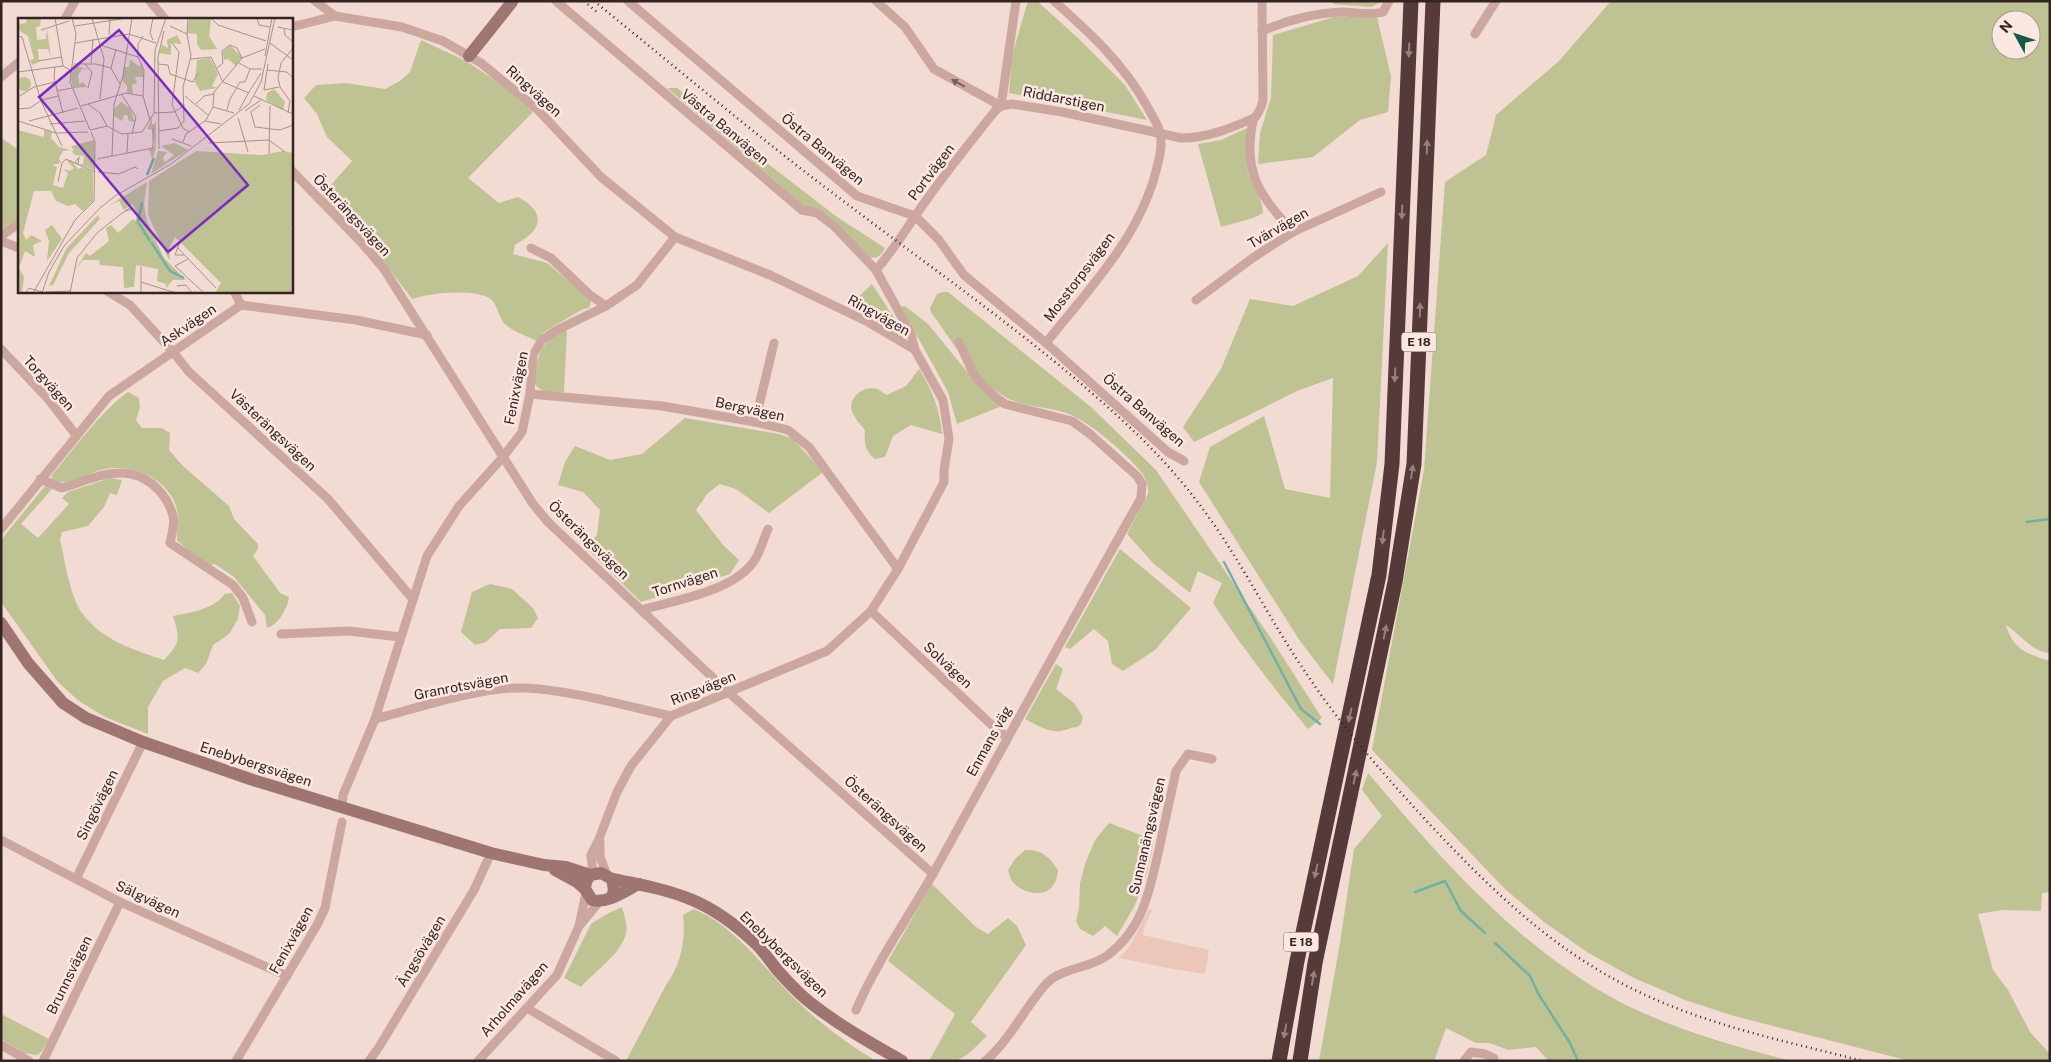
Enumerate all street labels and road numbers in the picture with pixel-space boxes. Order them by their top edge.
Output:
street label: Ringvägen [503,62,565,120]
street label: Riddarstigen [1022,83,1106,115]
street label: Västra Banvägen [678,86,772,168]
street label: Östra Banvägen [778,108,869,188]
street label: Portvägen [905,141,957,203]
street label: Österängsvägen [310,169,395,259]
street label: Tvärvägen [1245,204,1311,252]
street label: Mosstorpsvägen [1040,229,1118,325]
street label: Ringvägen [845,291,913,339]
street label: Askvägen [157,300,219,350]
road number: E 18 [1402,332,1436,352]
street label: Fenixvägen [501,350,531,426]
street label: Torgvägen [20,352,78,414]
street label: Östra Banvägen [1100,369,1189,450]
street label: Västerängsvägen [226,386,320,474]
street label: Bergvägen [714,394,786,424]
street label: Österängsvägen [545,496,634,583]
street label: Tornvägen [650,564,720,600]
street label: Solvägen [920,639,976,691]
street label: Ringvägen [668,668,738,708]
street label: Granrotsvägen [412,669,510,703]
street label: Enmans väg [963,703,1015,779]
street label: Enebybergsvägen [198,738,314,790]
street label: Singövägen [73,767,121,843]
street label: Österängsvägen [841,771,932,855]
street label: Sunnanängsvägen [1126,776,1168,896]
street label: Sälgvägen [113,877,183,921]
street label: Fenixvägen [266,903,316,977]
street label: Enebybergsvägen [737,908,831,1000]
street label: Ängsövägen [392,911,449,990]
road number: E 18 [1284,932,1318,952]
street label: Brunnsvägen [43,933,95,1017]
street label: Arholmavägen [477,958,551,1040]

